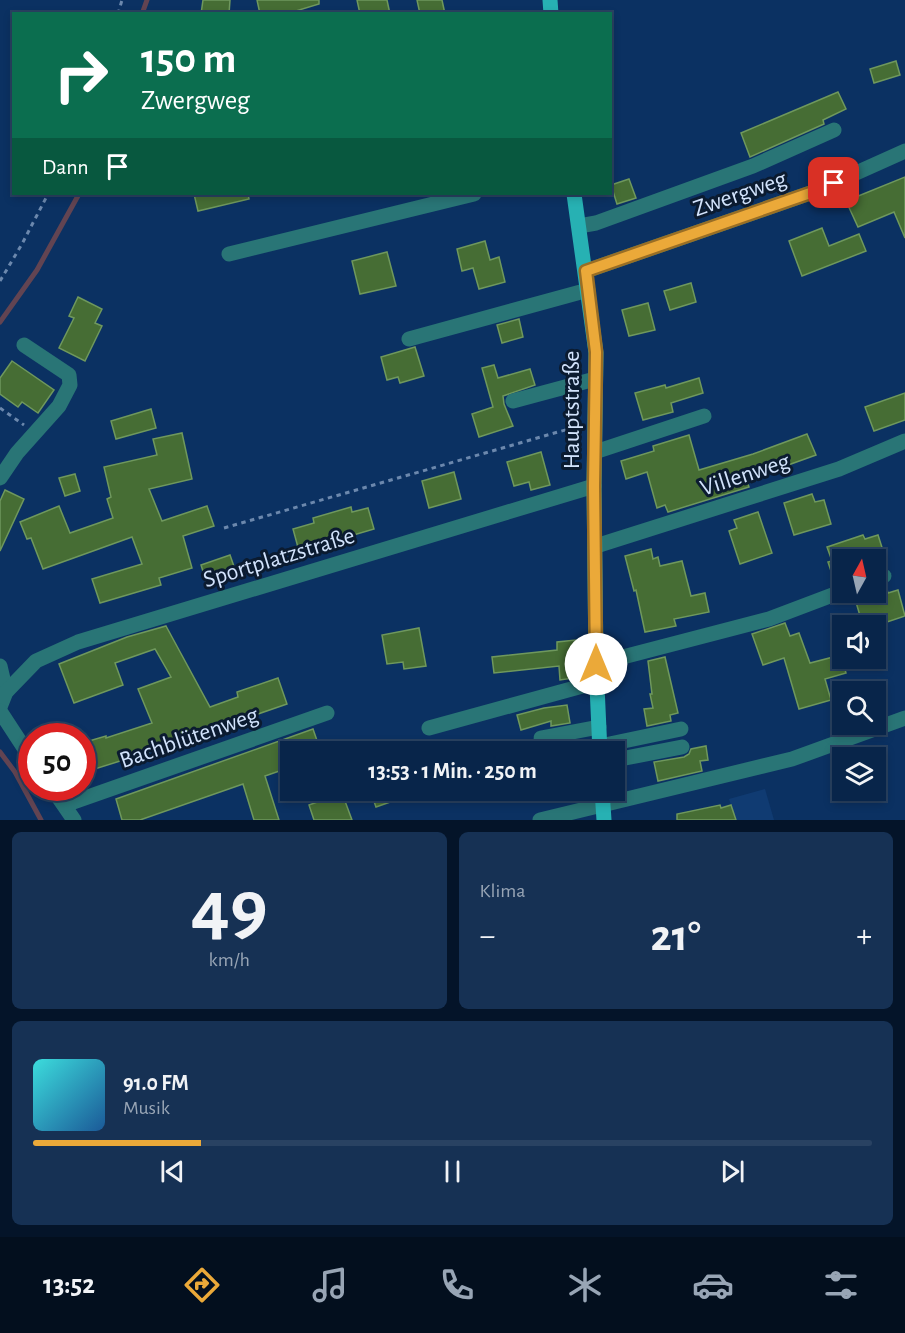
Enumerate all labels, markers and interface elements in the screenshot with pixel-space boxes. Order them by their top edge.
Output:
icon: right [42,36,120,114]
text: 150 m [141,38,236,80]
text: Zwergweg [141,87,250,114]
icon: arrive [101,150,134,183]
text: Dann [42,156,89,178]
pin [808,157,859,208]
icon: arrive [817,166,850,199]
street label: Zwergweg [690,167,790,221]
street label: Hauptstraße [560,351,584,469]
street label: Villenweg [697,449,793,501]
street label: Sportplatzstraße [201,524,357,592]
north arrow [832,549,886,603]
map controls [832,549,886,801]
button: sound [832,615,886,669]
position arrow [564,632,628,696]
button: search [832,681,886,735]
street label: Bachblütenweg [117,703,262,773]
speed limit sign: 50 [18,723,96,801]
button: layers [832,747,886,801]
text: 13:53 · 1 Min. · 250 m [368,760,537,782]
text: 49 [191,870,268,948]
text: Klima [480,881,525,901]
text: 21° [650,914,701,959]
text: − [480,920,495,953]
text: + [856,920,872,953]
text: km/h [209,950,250,970]
text: 91.0 FM [123,1072,189,1094]
text: Musik [123,1098,170,1118]
icon: previous [156,1155,189,1188]
icon: pause [436,1155,469,1188]
icon: next [716,1155,749,1188]
icon: directions [181,1264,223,1306]
icon: music [309,1264,351,1306]
icon: phone [436,1264,478,1306]
icon: climate [564,1264,606,1306]
icon: car [692,1264,734,1306]
icon: filters [820,1264,862,1306]
text: 13:52 [43,1271,95,1298]

